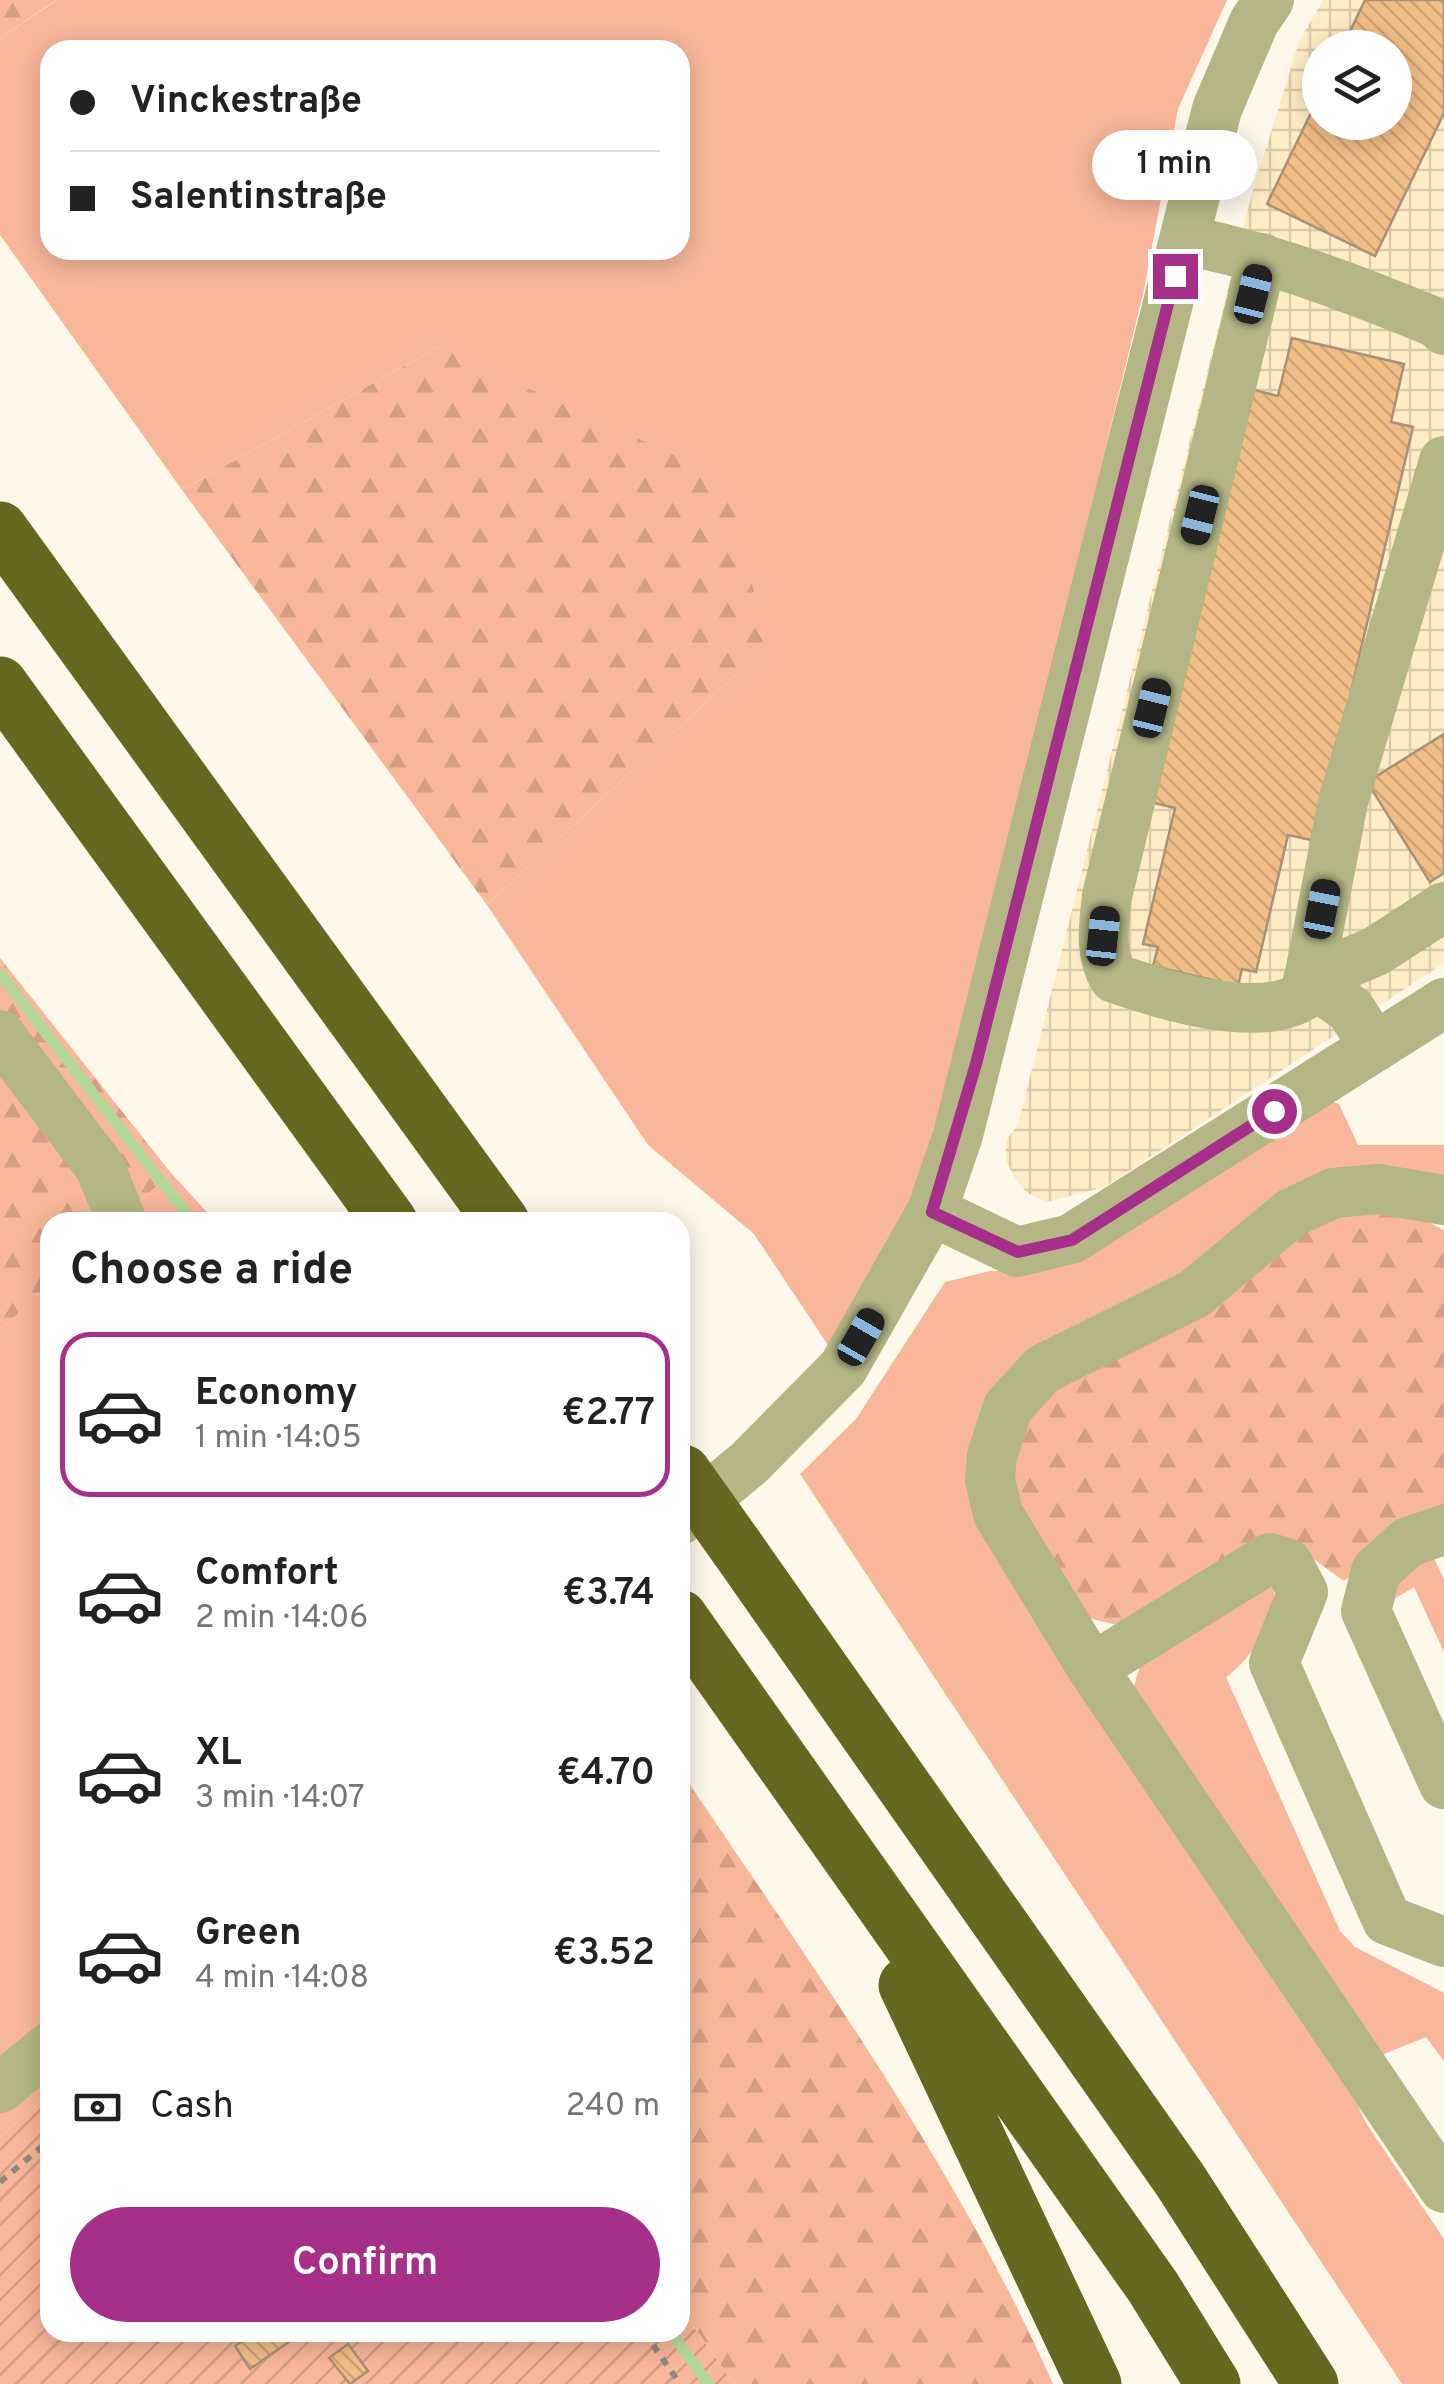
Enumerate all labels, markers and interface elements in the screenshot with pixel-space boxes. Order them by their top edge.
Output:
map controls [1302,30,1412,140]
button: layers [1302,30,1412,140]
text: Vinckestraße [130,78,362,127]
callout: 1 min [1092,131,1258,201]
text: 1 min [1137,145,1212,185]
text: Salentinstraße [130,174,387,223]
route end [1153,254,1198,299]
car [1231,261,1275,327]
car [1178,482,1222,548]
car [1130,675,1174,741]
car [1302,877,1342,941]
car [1085,905,1121,967]
route start [1252,1089,1297,1134]
text: Choose a ride [70,1243,353,1300]
car [833,1304,889,1370]
icon: car [75,1370,165,1460]
text: Economy [195,1370,357,1419]
text: €2.77 [561,1390,655,1439]
text: 1 min · 14:05 [195,1419,362,1459]
icon: car [75,1550,165,1640]
text: Comfort [195,1550,339,1599]
text: €3.74 [562,1570,655,1619]
text: 2 min · 14:06 [195,1599,368,1639]
icon: car [75,1730,165,1820]
text: XL [195,1730,242,1779]
text: €4.70 [557,1750,655,1799]
text: 3 min · 14:07 [195,1779,365,1819]
icon: car [75,1910,165,2000]
text: Green [195,1910,301,1959]
text: €3.52 [553,1930,655,1979]
text: 4 min · 14:08 [195,1959,369,1999]
icon: cash [70,2080,125,2135]
text: Cash [150,2083,234,2132]
text: 240 m [566,2087,660,2127]
button: Confirm [70,2207,660,2322]

